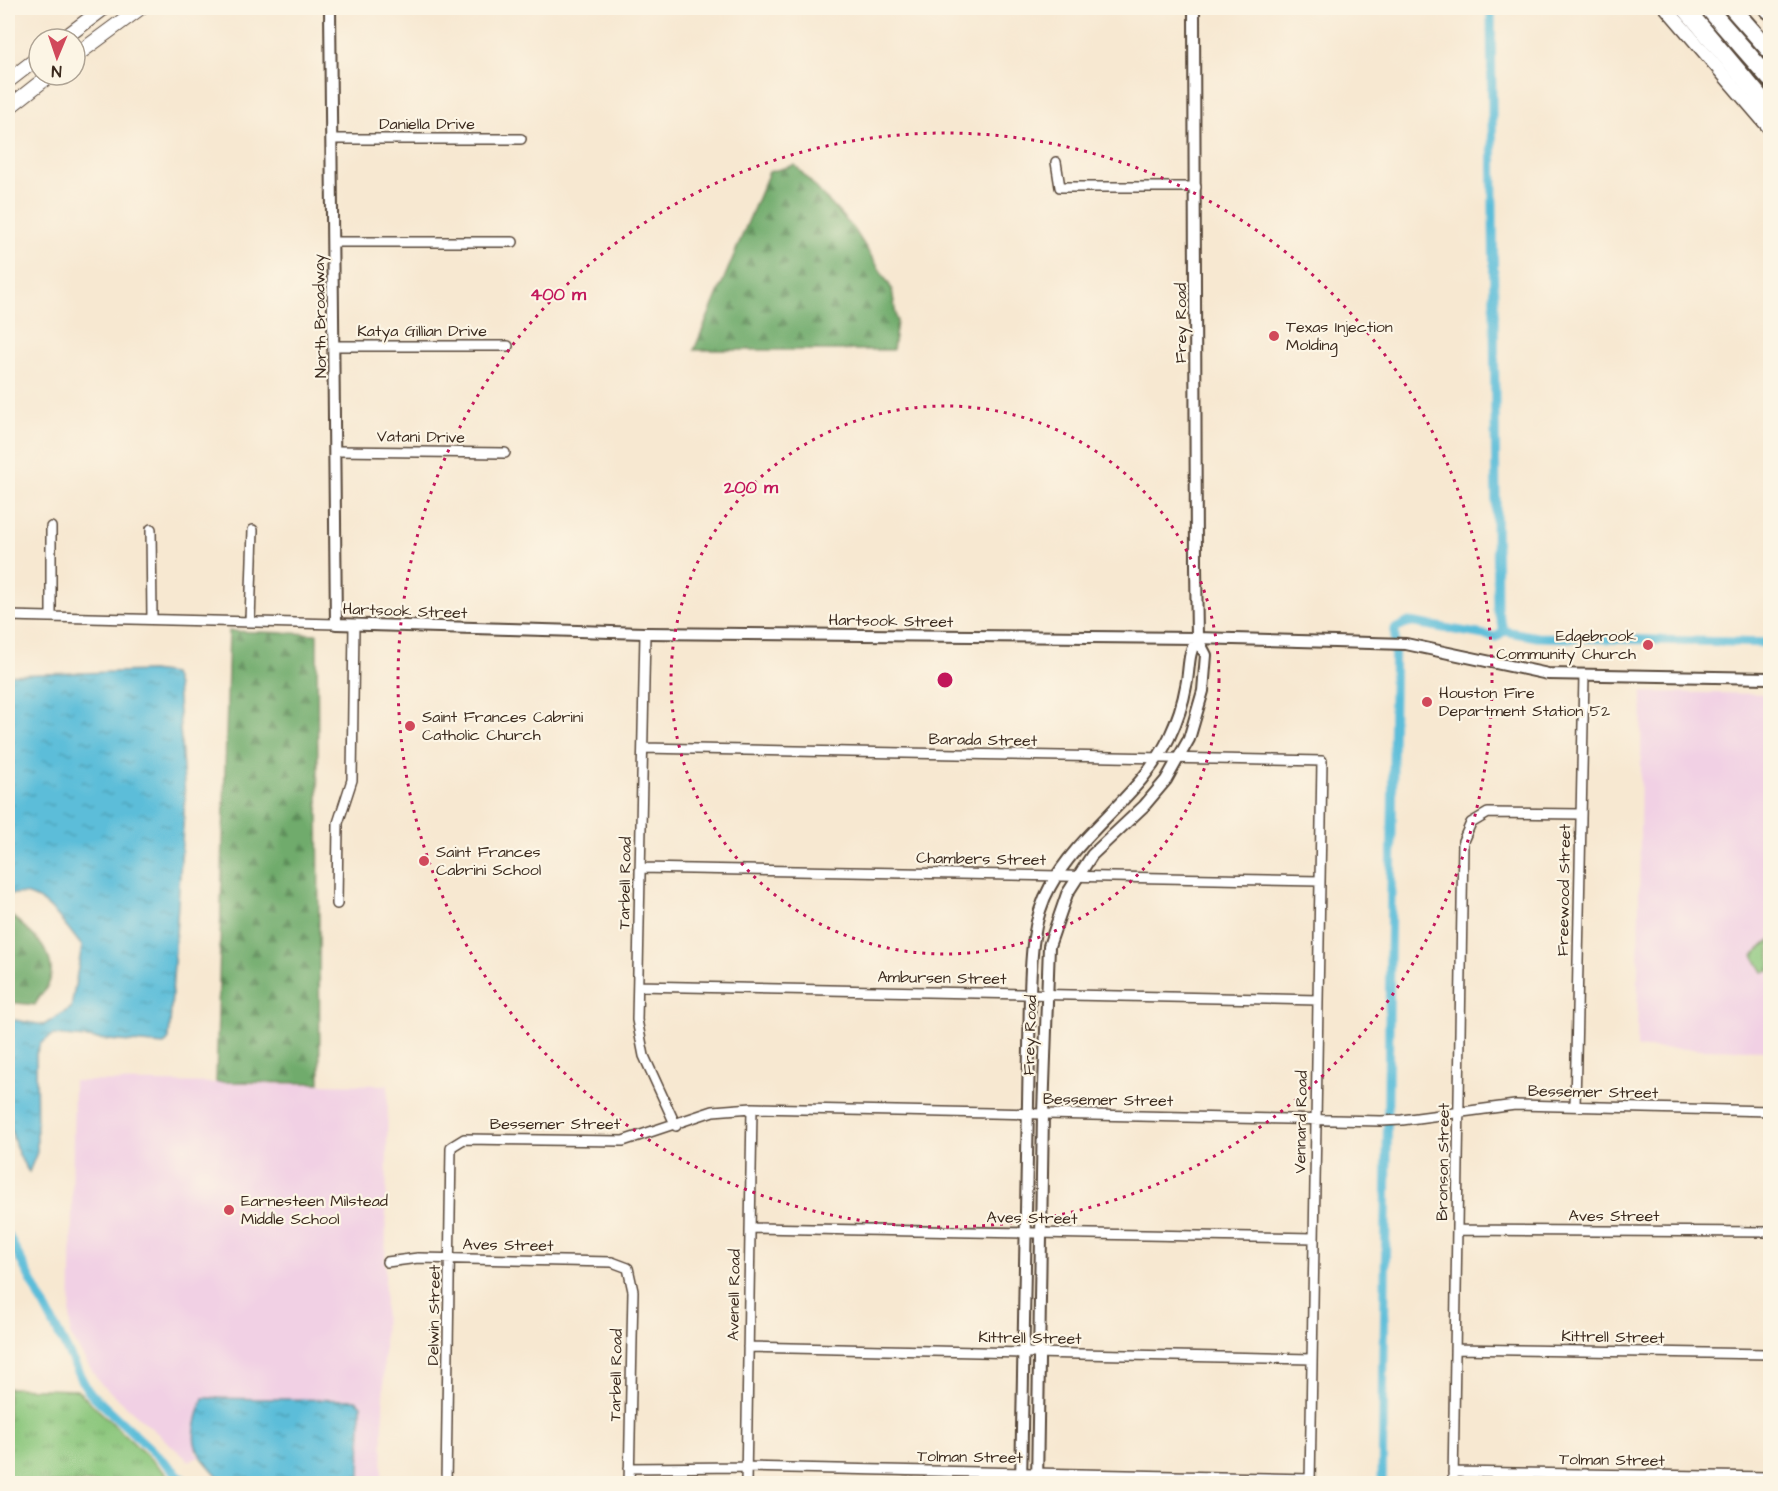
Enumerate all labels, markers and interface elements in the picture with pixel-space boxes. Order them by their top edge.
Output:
north arrow [27,27,87,87]
text: N [51,60,62,82]
street label: Daniella Drive [379,113,475,135]
street label: North Broadway [308,254,333,378]
text: 400 m [530,282,587,307]
street label: Frey Road [1170,283,1193,363]
place label: Texas Injection Molding [1286,316,1393,357]
street label: Katya Gillian Drive [357,320,487,343]
marker: Texas Injection Molding [1267,329,1281,343]
street label: Vatani Drive [377,425,466,449]
text: 200 m [723,475,779,500]
street label: Hartsook Street [342,598,468,624]
street label: Hartsook Street [828,609,954,633]
place label: Edgebrook Community Church [1496,625,1636,666]
marker: Edgebrook Community Church [1641,638,1655,652]
centre of rings [935,670,955,690]
place label: Houston Fire Department Station 52 [1439,682,1610,722]
marker: Houston Fire Department Station 52 [1420,695,1434,709]
place label: Saint Frances Cabrini Catholic Church [422,706,584,746]
marker: Saint Frances Cabrini Catholic Church [403,719,417,733]
street label: Barada Street [929,728,1038,752]
street label: Freewood Street [1552,823,1576,956]
street label: Tarbell Road [613,836,637,930]
place label: Saint Frances Cabrini School [436,841,541,881]
street label: Chambers Street [916,847,1047,871]
marker: Saint Frances Cabrini School [417,854,431,868]
street label: Ambursen Street [877,966,1007,990]
street label: Frey Road [1018,994,1043,1076]
street label: Vennard Road [1289,1070,1313,1174]
street label: Bessemer Street [1528,1080,1659,1104]
street label: Bessemer Street [1043,1088,1174,1112]
street label: Bronson Street [1431,1102,1455,1221]
street label: Bessemer Street [490,1113,621,1135]
place label: Earnesteen Milstead Middle School [241,1190,388,1230]
marker: Earnesteen Milstead Middle School [222,1203,236,1217]
street label: Aves Street [1569,1205,1660,1227]
street label: Aves Street [986,1206,1078,1230]
street label: Aves Street [462,1233,554,1257]
street label: Avenell Road [722,1249,746,1341]
street label: Delwin Street [422,1264,446,1366]
street label: Kittrell Street [1561,1325,1665,1349]
street label: Kittrell Street [978,1326,1082,1350]
street label: Tarbell Road [604,1328,628,1422]
street label: Tolman Street [917,1445,1024,1469]
street label: Tolman Street [1559,1448,1666,1472]

